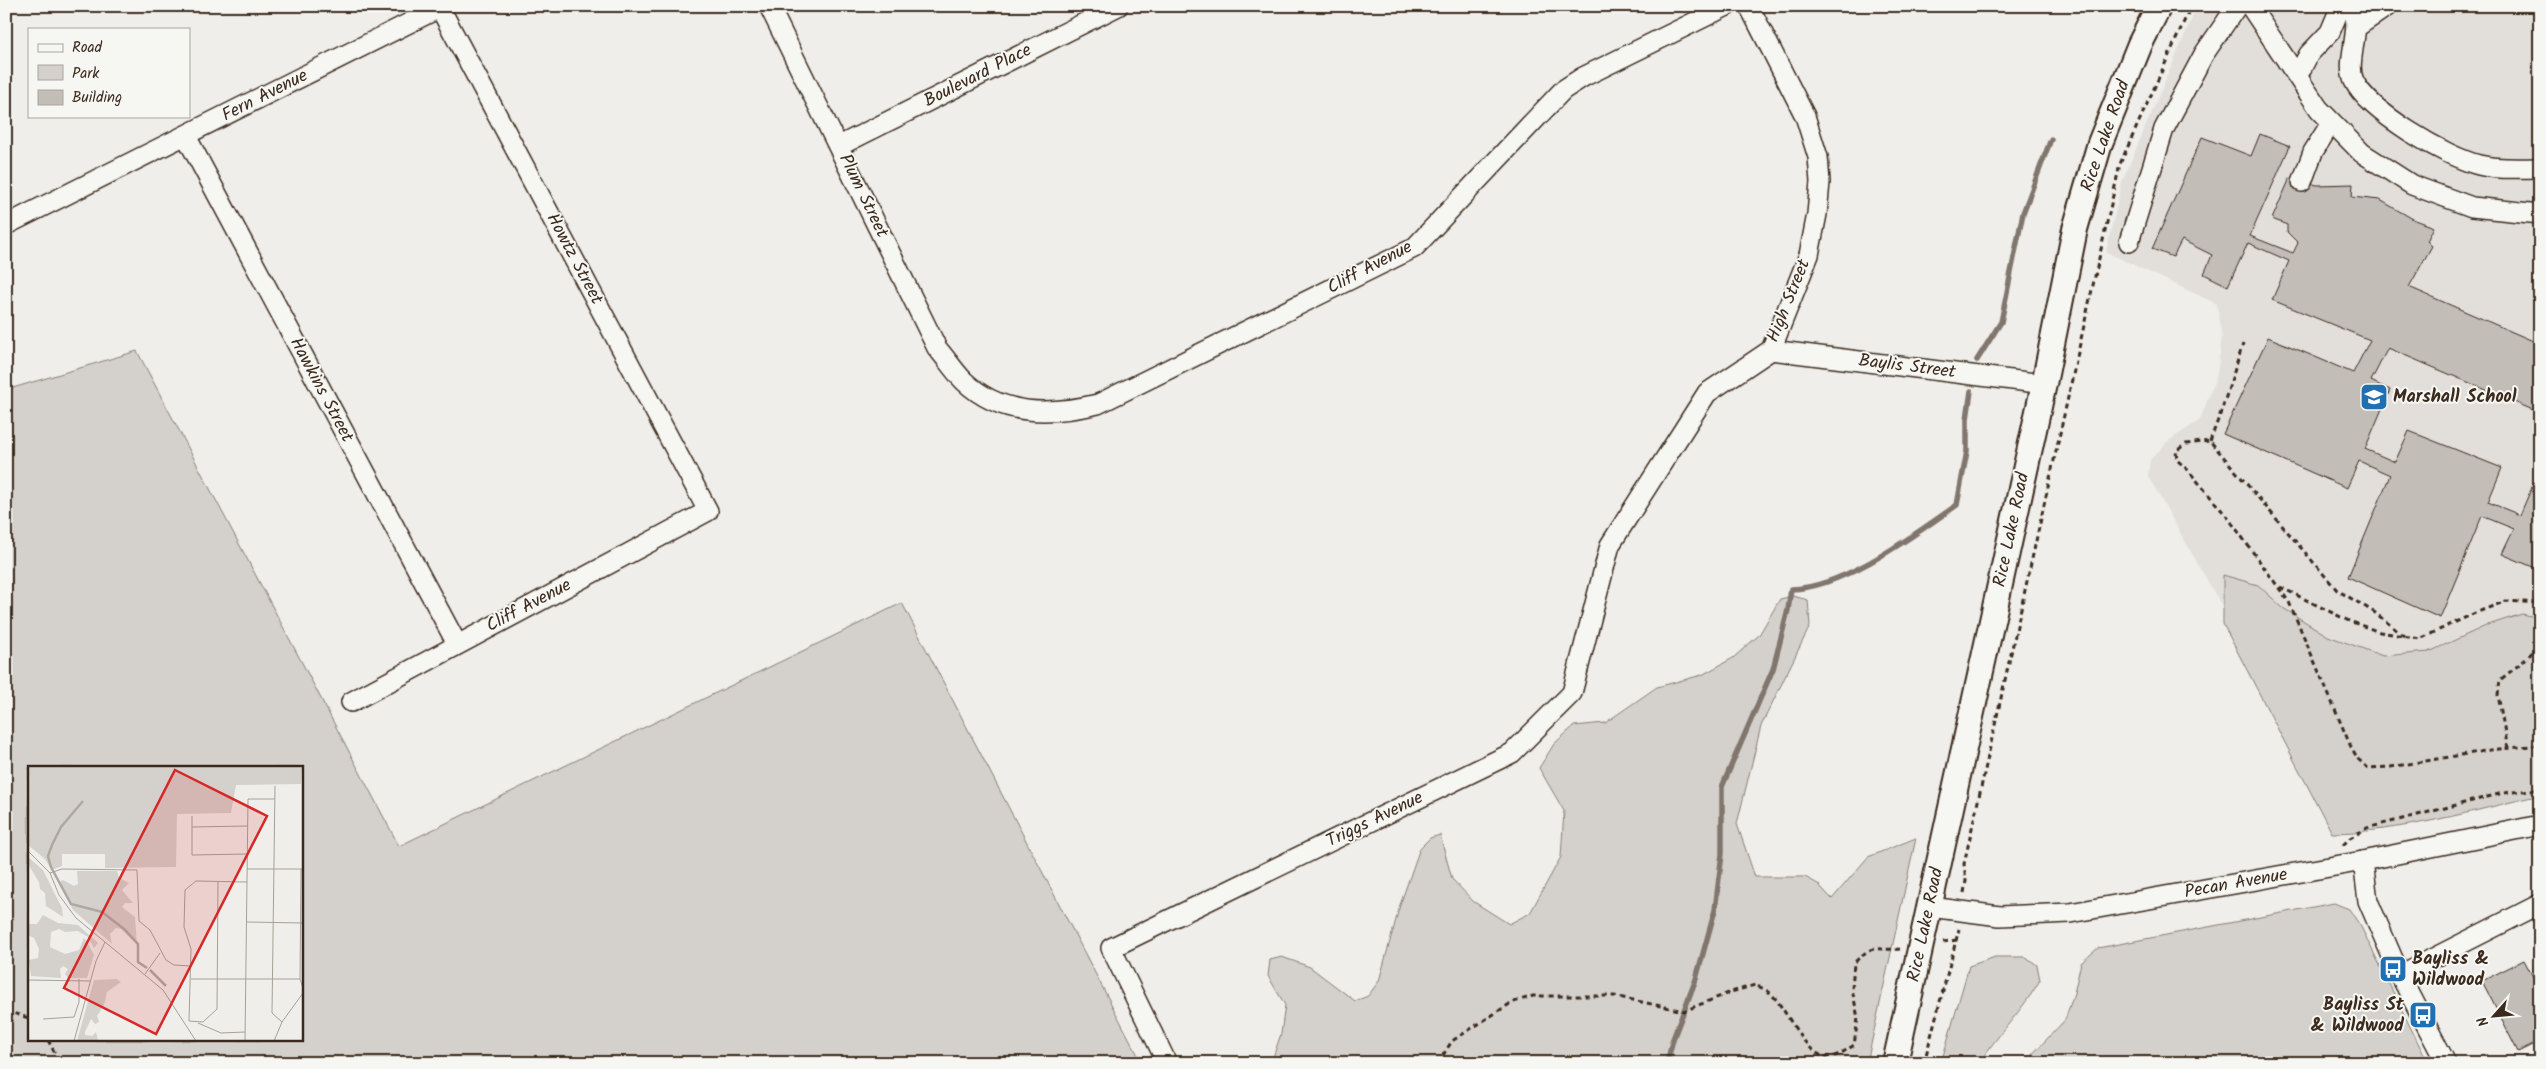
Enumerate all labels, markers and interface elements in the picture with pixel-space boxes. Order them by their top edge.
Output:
legend [28,28,190,118]
text: Road [72,36,103,60]
street label: Boulevard Place [919,36,1037,116]
text: Park [72,62,100,86]
street label: Fern Avenue [217,62,313,130]
street label: Rice Lake Road [2073,75,2139,196]
text: Building [72,86,122,110]
street label: Plum Street [830,149,896,244]
street label: Howtz Street [538,208,611,311]
street label: Cliff Avenue [1322,233,1418,303]
street label: High Street [1759,254,1819,347]
street label: Hawkins Street [281,332,361,449]
street label: Baylis Street [1857,347,1958,387]
school or university icon: Marshall School [2359,382,2389,412]
place label: Marshall School [2393,383,2517,412]
street label: Rice Lake Road [1986,469,2038,590]
street label: Cliff Avenue [481,571,577,641]
inset map [28,766,302,1042]
street label: Triggs Avenue [1322,784,1428,856]
street label: Pecan Avenue [2182,861,2290,907]
street label: Rice Lake Road [1900,864,1952,985]
place label: Bayliss & Wildwood [2412,945,2489,995]
bus stop icon: Bayliss & Wildwood [2378,954,2408,984]
place label: Bayliss St & Wildwood [2311,991,2405,1041]
north arrow [2468,992,2518,1042]
bus stop icon: Bayliss St & Wildwood [2408,1000,2438,1030]
text: N [2471,1012,2495,1030]

